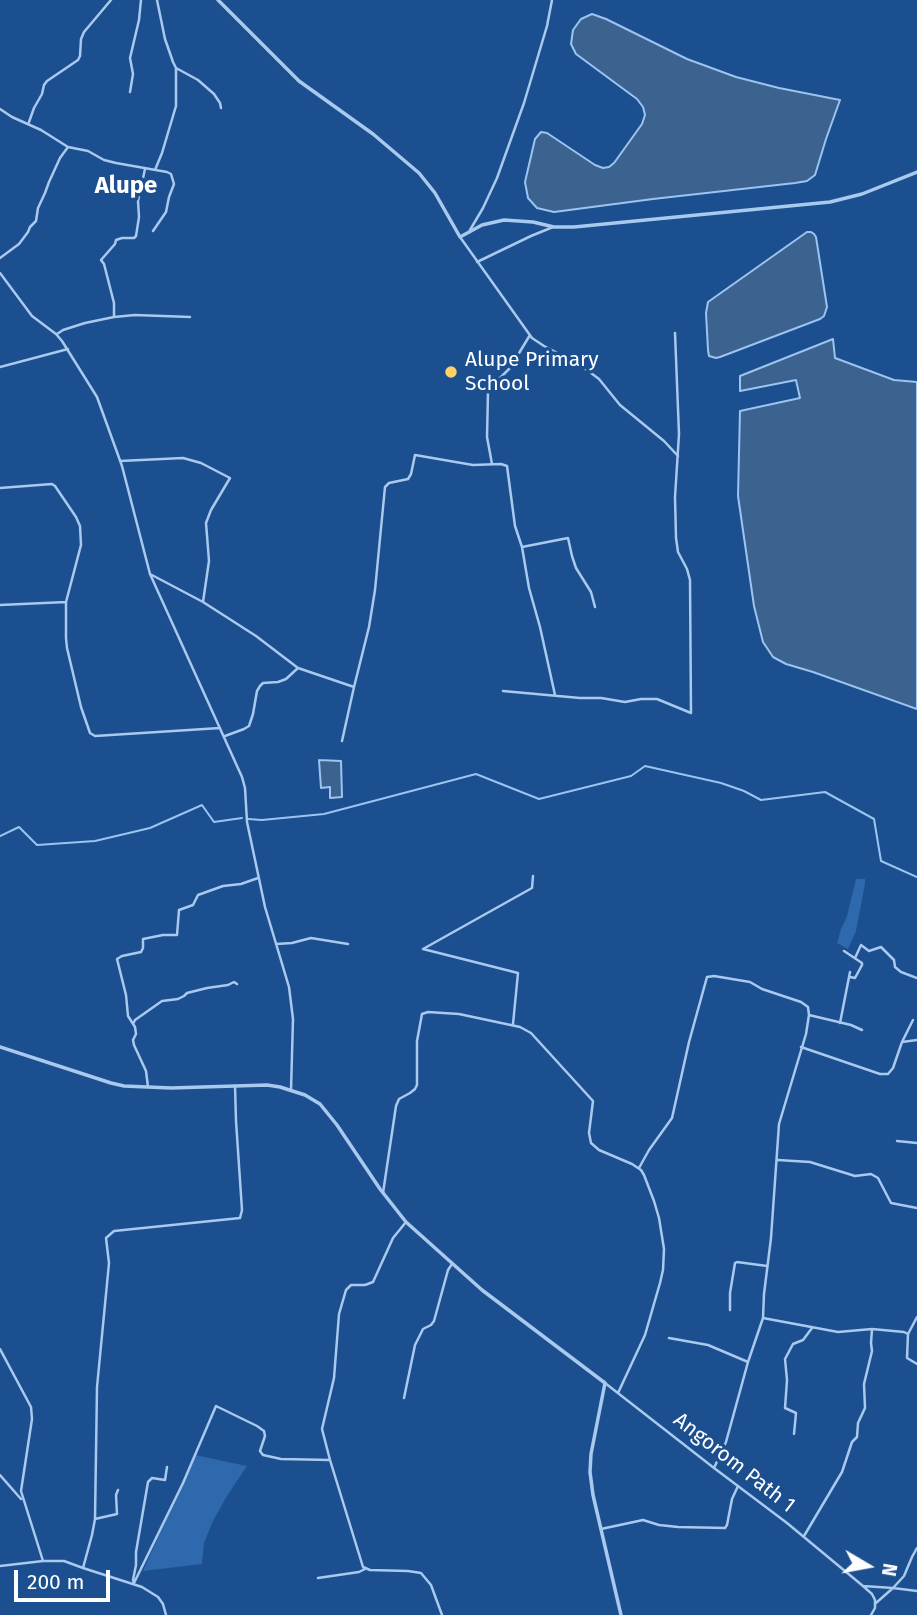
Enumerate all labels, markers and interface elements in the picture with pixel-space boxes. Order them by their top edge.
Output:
district label: Alupe [95,172,157,200]
place label: Alupe Primary School [465,347,599,397]
marker: Alupe Primary School [443,364,459,380]
street label: Angorom Path 1 [668,1408,800,1518]
north arrow [833,1531,903,1601]
scale bar [18,1556,114,1600]
text: N [877,1562,902,1578]
text: 200 m [27,1569,84,1595]

